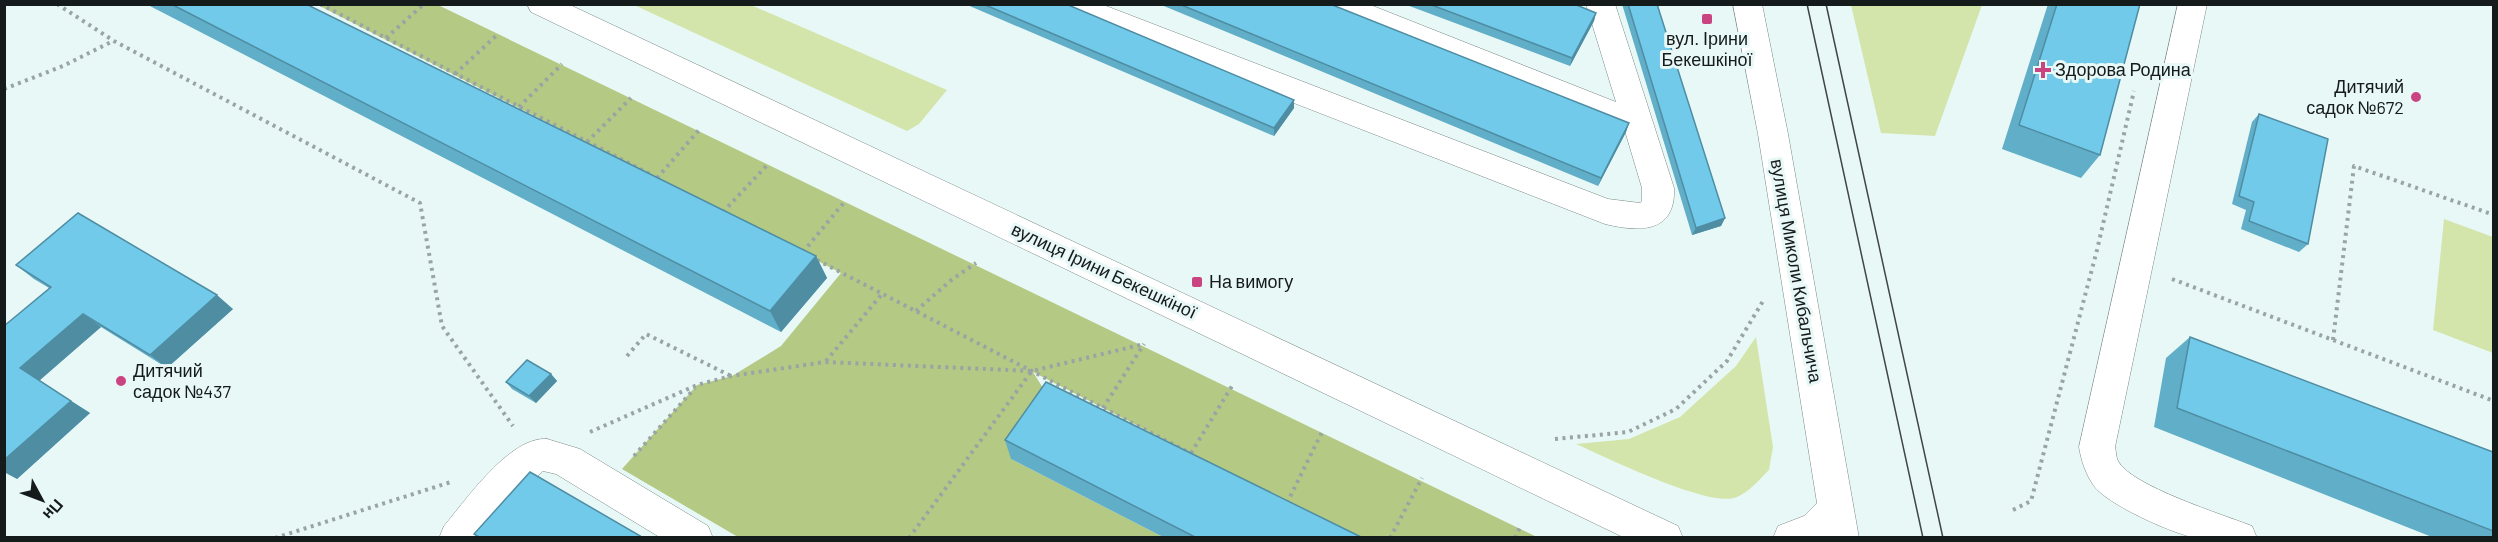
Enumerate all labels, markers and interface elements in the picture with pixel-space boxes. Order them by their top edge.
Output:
marker: вул. Ірини Бекешкіної [1700,12,1714,26]
place label: вул. Ірини Бекешкіної [1661,27,1753,70]
place label: Здорова Родина [2055,58,2192,80]
marker: Здорова Родина [2036,63,2050,77]
place label: Дитячий садок №672 [2306,75,2404,118]
marker: Дитячий садок №672 [2409,90,2423,104]
street label: вулиця Миколи Кибальчича [1766,157,1828,385]
street label: вулиця Ірини Бекешкіної [1008,217,1201,323]
place label: На вимогу [1209,270,1293,292]
marker: На вимогу [1190,275,1204,289]
place label: Дитячий садок №437 [133,359,231,402]
marker: Дитячий садок №437 [114,374,128,388]
north arrow [12,470,72,530]
text: Пн [40,496,68,524]

